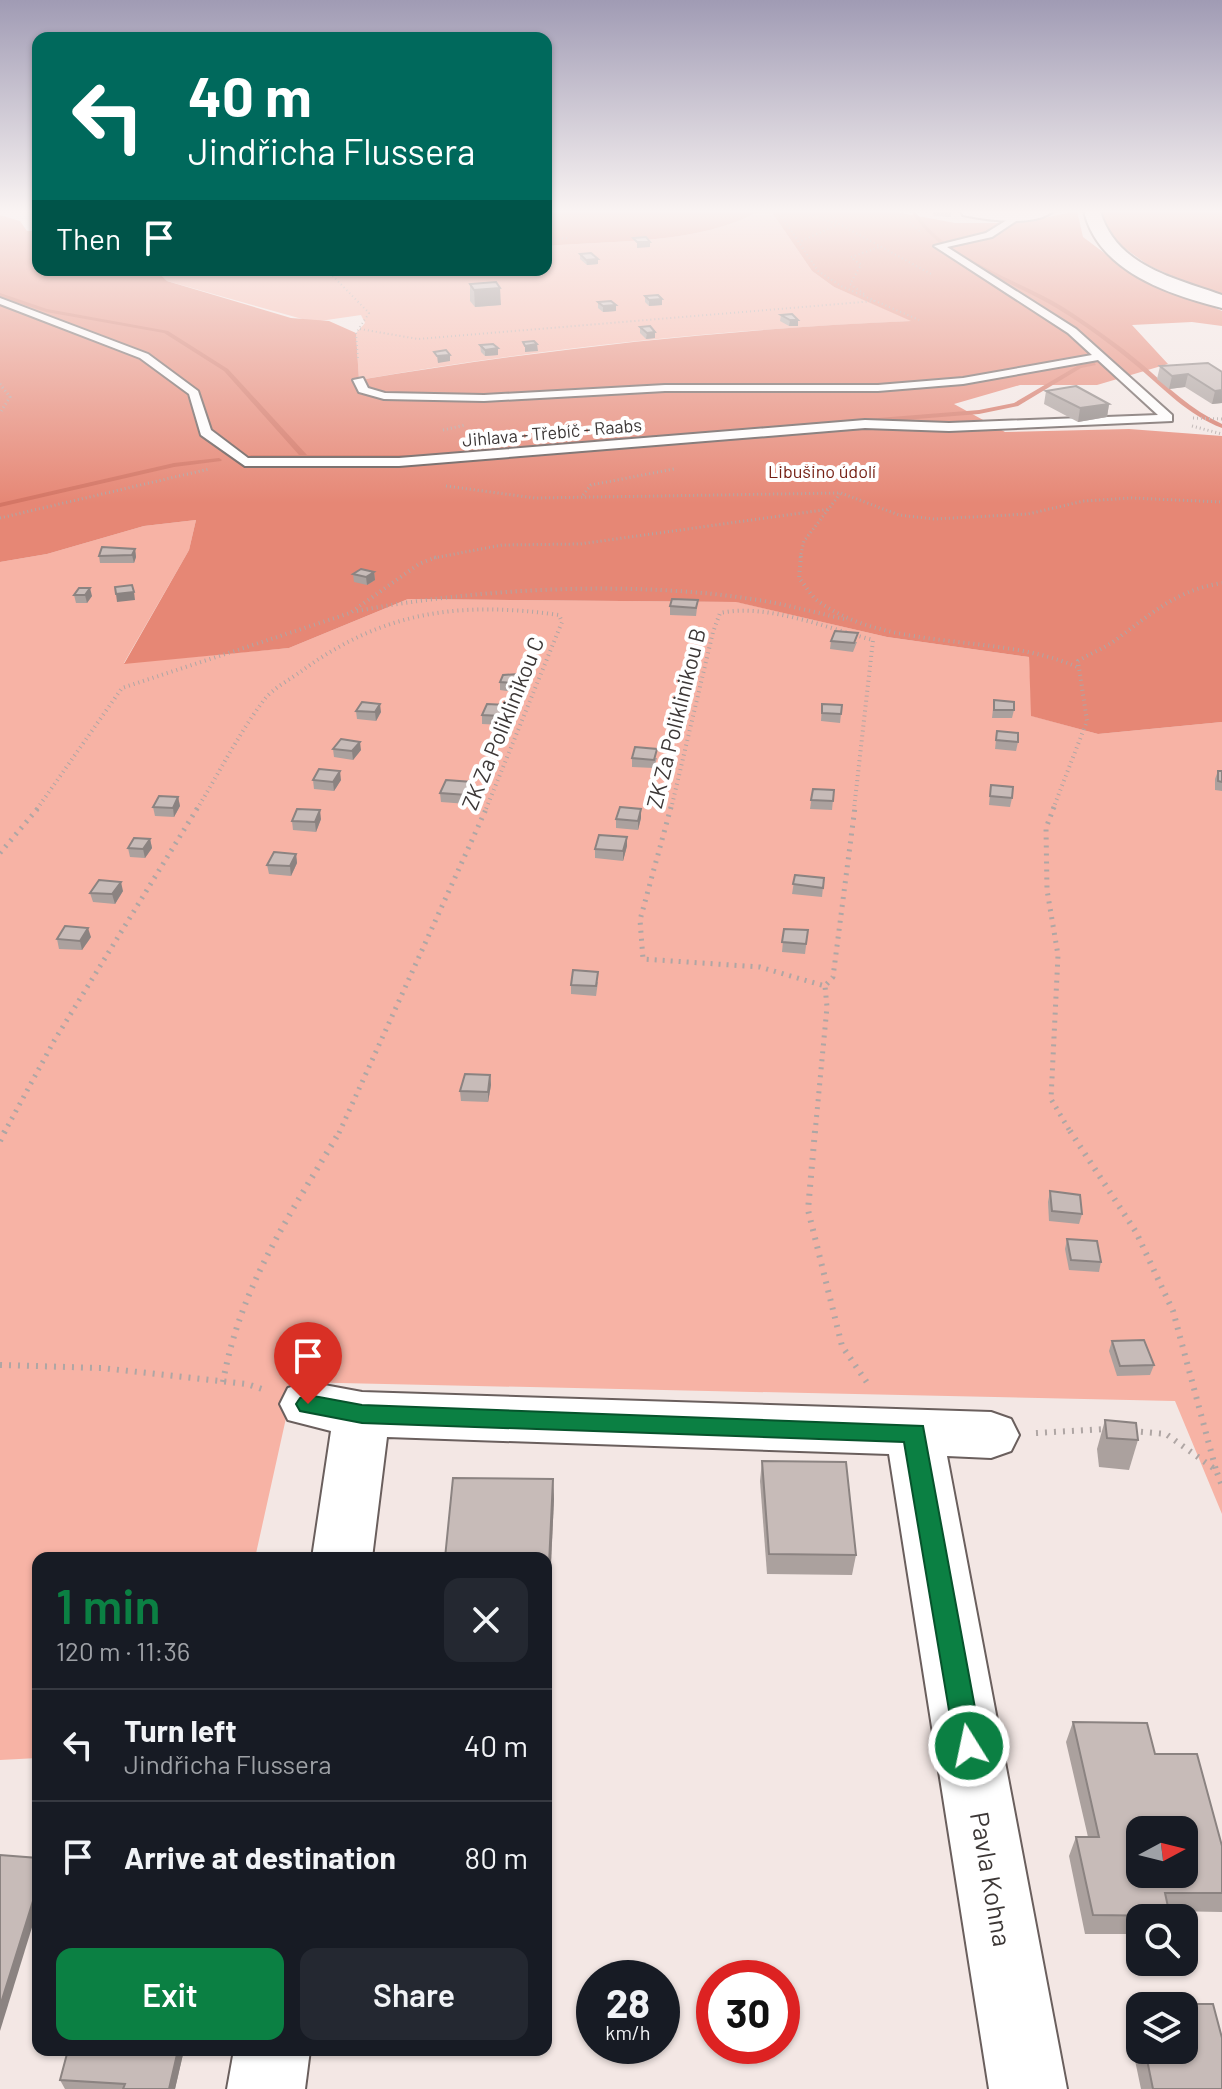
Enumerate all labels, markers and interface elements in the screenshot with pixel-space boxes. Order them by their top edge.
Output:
text: 40 m [188,61,312,128]
icon: left [56,64,160,168]
text: Jindřicha Flussera [188,129,476,172]
icon: arrive [137,216,181,260]
text: Then [56,220,121,256]
street label: Jihlava - Třebíč - Raabs [461,413,643,451]
park label: Libušino údolí [768,460,876,482]
street label: ZK Za Poliklinikou B [640,625,710,811]
street label: ZK Za Poliklinikou C [455,633,549,813]
pin [274,1322,342,1404]
icon: arrive [286,1334,330,1378]
text: 1 min [56,1576,161,1634]
button: close [444,1578,528,1662]
text: 120 m · 11:36 [56,1635,190,1666]
position arrow [927,1704,1011,1788]
text: Turn left [124,1712,237,1748]
icon: left [56,1723,100,1767]
text: 40 m [464,1727,528,1763]
text: Jindřicha Flussera [124,1748,332,1779]
street label: Pavla Kohna [965,1809,1019,1949]
north arrow [1126,1816,1198,1888]
map controls [1126,1816,1198,2064]
icon: arrive [56,1835,100,1879]
text: Arrive at destination [124,1839,396,1875]
text: 80 m [465,1839,528,1875]
button: search [1126,1904,1198,1976]
button: Exit [56,1948,284,2040]
button: Share [300,1948,528,2040]
speed limit sign: 30 [696,1960,800,2064]
text: 28 [606,1978,650,2026]
button: layers [1126,1992,1198,2064]
text: km/h [605,2020,651,2044]

